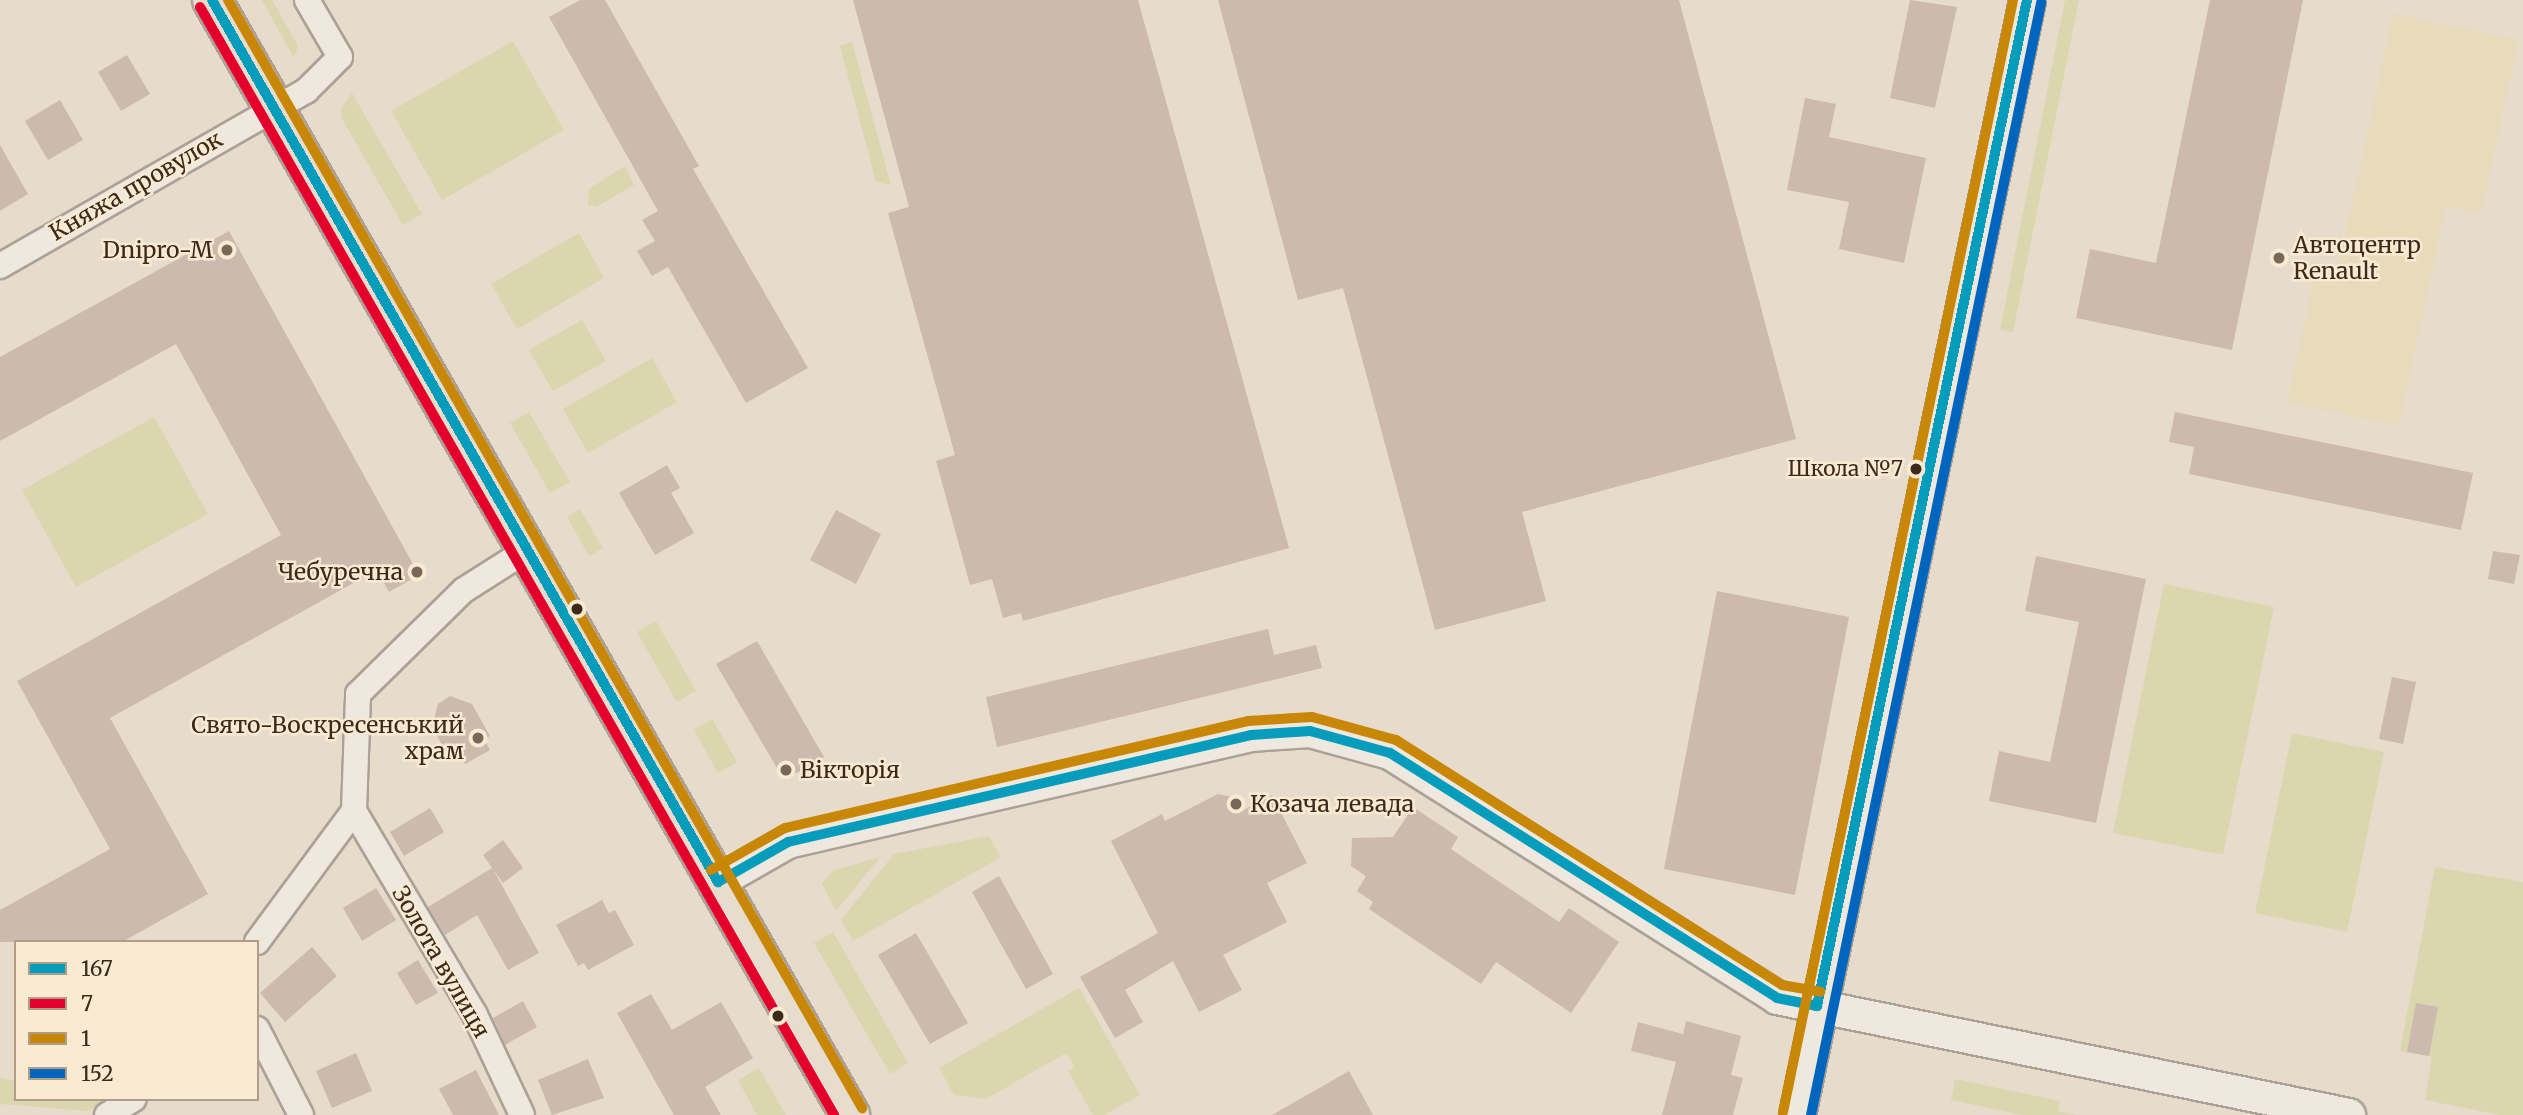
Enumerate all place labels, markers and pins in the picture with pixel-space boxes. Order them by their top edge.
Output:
place label: Автоцентр Renault [2293,231,2421,285]
place label: Dnipro-M [103,236,213,264]
marker: Dnipro-M [219,242,235,258]
marker: Автоцентр Renault [2271,250,2287,266]
place label: Школа №7 [1788,456,1903,482]
marker: Школа №7 [1909,462,1923,476]
place label: Чебуречна [278,558,403,586]
marker: Чебуречна [409,564,425,580]
unlabelled marker [570,602,584,616]
place label: Свято-Воскресенський храм [191,711,464,765]
marker: Свято-Воскресенський храм [470,730,486,746]
place label: Вікторія [800,756,900,784]
marker: Вікторія [778,762,794,778]
place label: Козача левада [1250,790,1414,818]
marker: Козача левада [1228,796,1244,812]
unlabelled marker [771,1009,785,1023]

